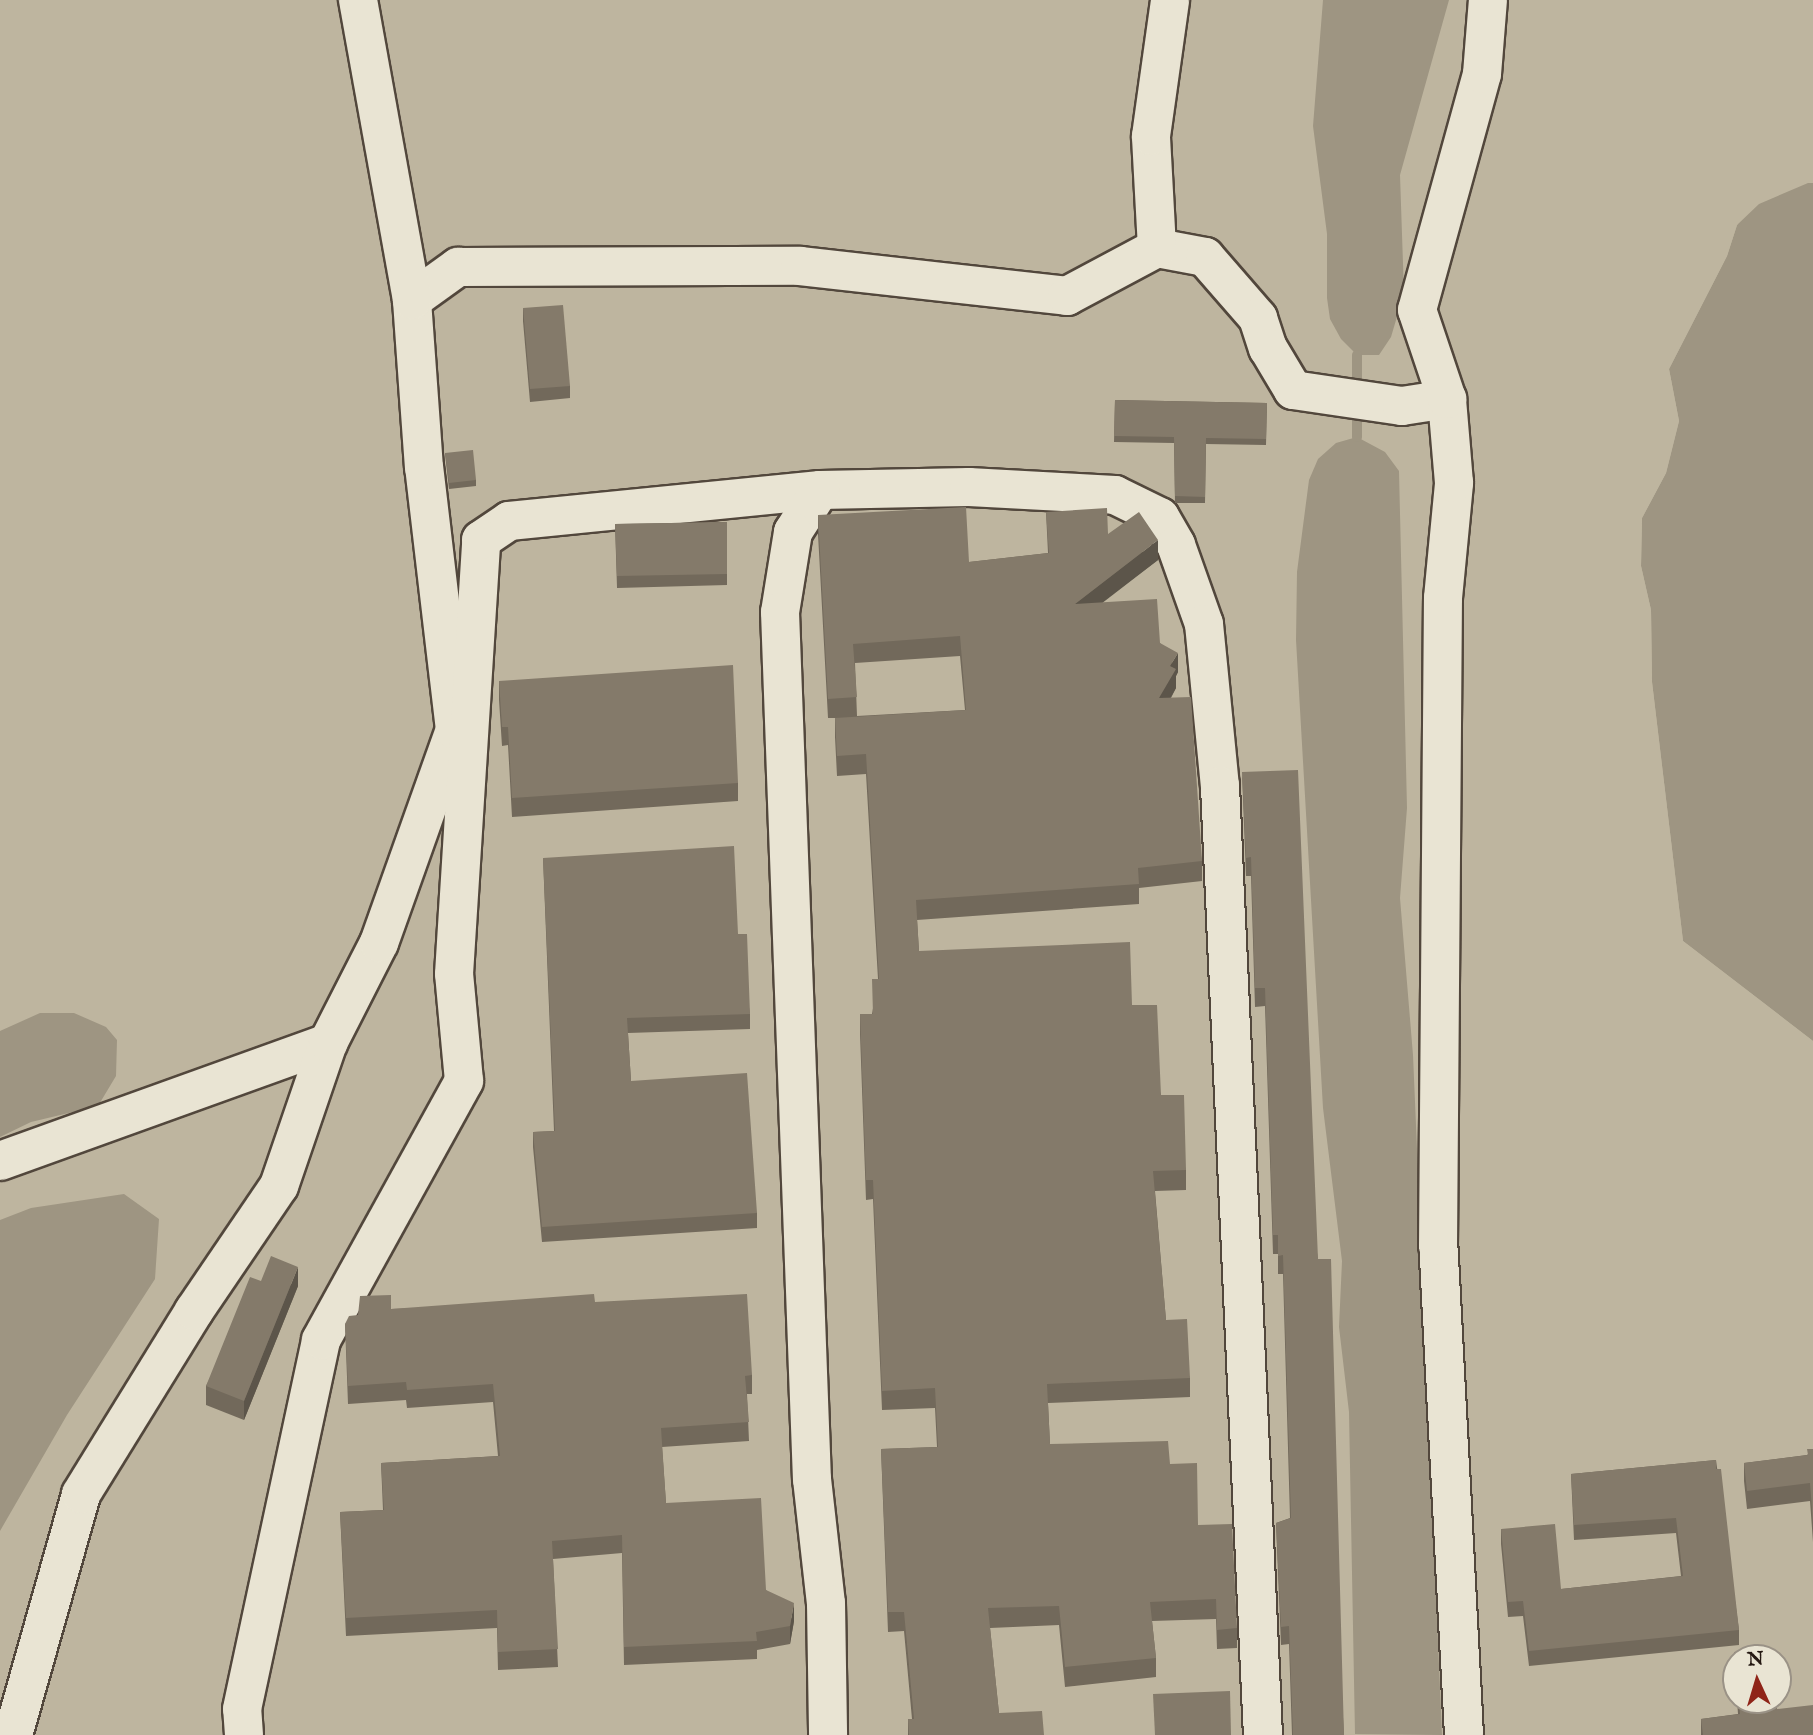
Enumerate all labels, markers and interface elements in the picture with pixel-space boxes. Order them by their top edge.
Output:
north arrow [1722,1644,1792,1714]
text: N [1747,1648,1765,1673]

